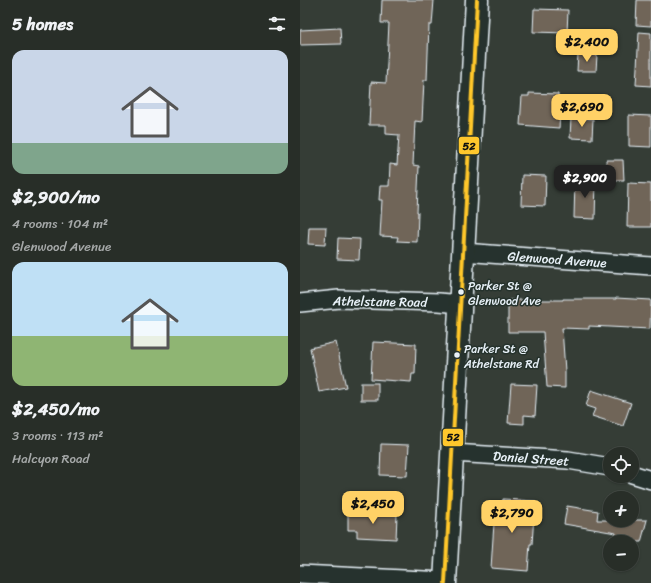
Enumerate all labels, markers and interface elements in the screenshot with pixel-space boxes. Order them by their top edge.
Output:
text: 5 homes [12,9,73,39]
icon: filters [266,13,288,35]
pin: $2,400 [554,29,620,63]
text: $2,400 [565,30,609,53]
icon: home [114,76,186,148]
pin: $2,690 [549,94,615,128]
text: $2,690 [560,95,604,118]
line badge: 52 [458,136,480,155]
text: 52 [462,137,476,156]
pin: $2,900 [552,165,618,199]
text: $2,900 [563,166,607,189]
text: $2,900/mo [12,182,100,212]
text: 4 rooms · 104 m² [12,212,108,235]
text: Glenwood Avenue [12,235,111,258]
street label: Glenwood Avenue [507,245,607,274]
place label: Parker St @ Glenwood Ave [468,275,541,312]
marker: Parker St @ Glenwood Ave [456,287,466,297]
icon: home [114,288,186,360]
street label: Athelstane Road [332,289,428,314]
place label: Parker St @ Athelstane Rd [463,338,540,375]
marker: Parker St @ Athelstane Rd [452,350,462,360]
text: $2,450/mo [12,394,100,424]
text: 3 rooms · 113 m² [12,424,103,447]
line badge: 52 [442,428,464,447]
text: 52 [446,428,460,447]
street label: Daniel Street [492,444,570,473]
text: Halcyon Road [12,447,89,470]
map controls [603,447,639,571]
button: locate [603,447,639,483]
pin: $2,450 [340,491,406,525]
button: + [603,491,639,527]
text: $2,450 [351,492,395,515]
pin: $2,790 [479,500,545,534]
text: $2,790 [490,501,534,524]
button: − [603,535,639,571]

